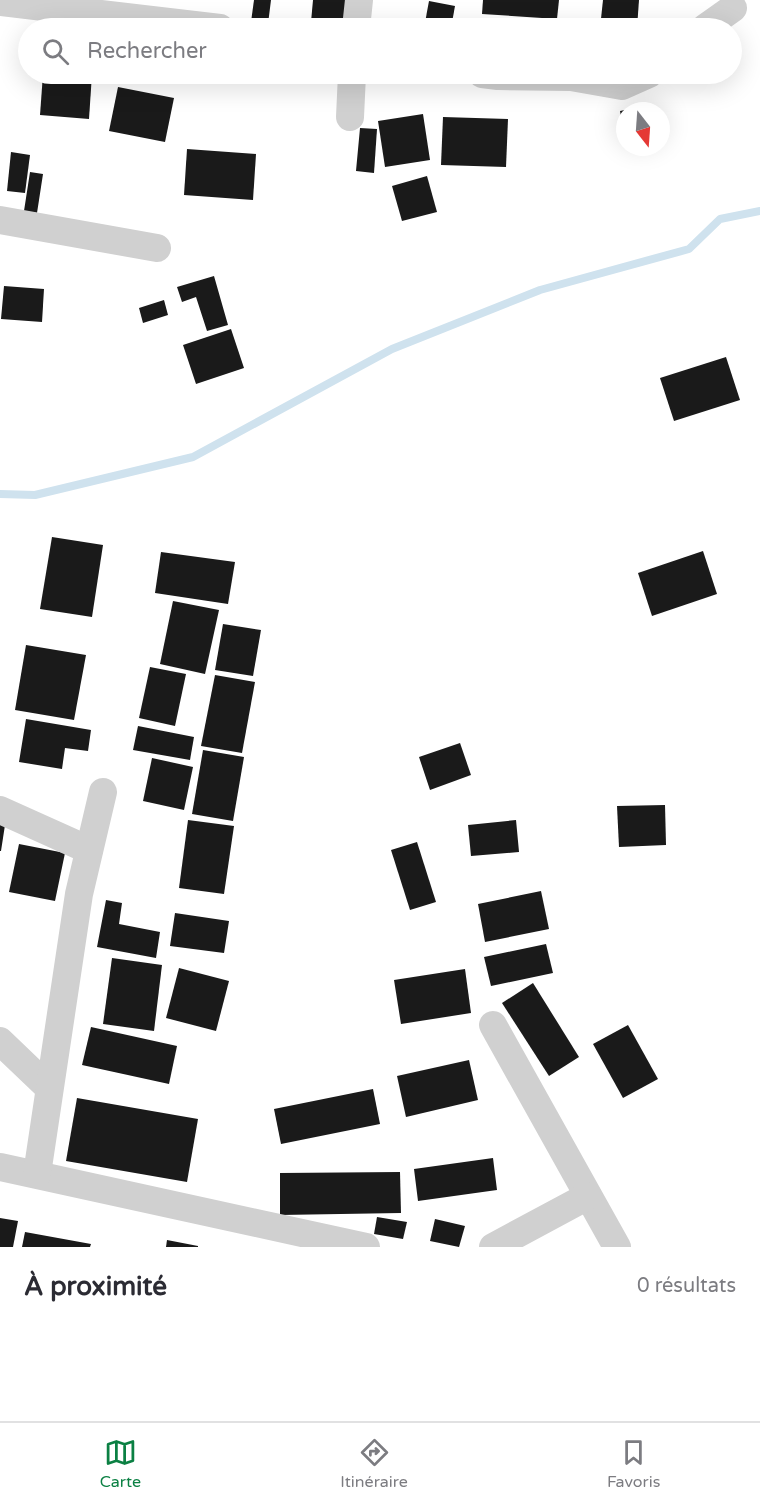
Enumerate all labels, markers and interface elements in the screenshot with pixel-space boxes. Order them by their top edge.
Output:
search box [18,18,742,84]
icon: search [39,35,72,68]
text: Rechercher [87,38,207,64]
north arrow [616,102,670,156]
text: À proximité [24,1271,167,1302]
text: 0 résultats [637,1274,736,1298]
tab: Carte [100,1436,141,1492]
tab: Itinéraire [340,1436,408,1492]
tab: Favoris [607,1436,660,1492]

